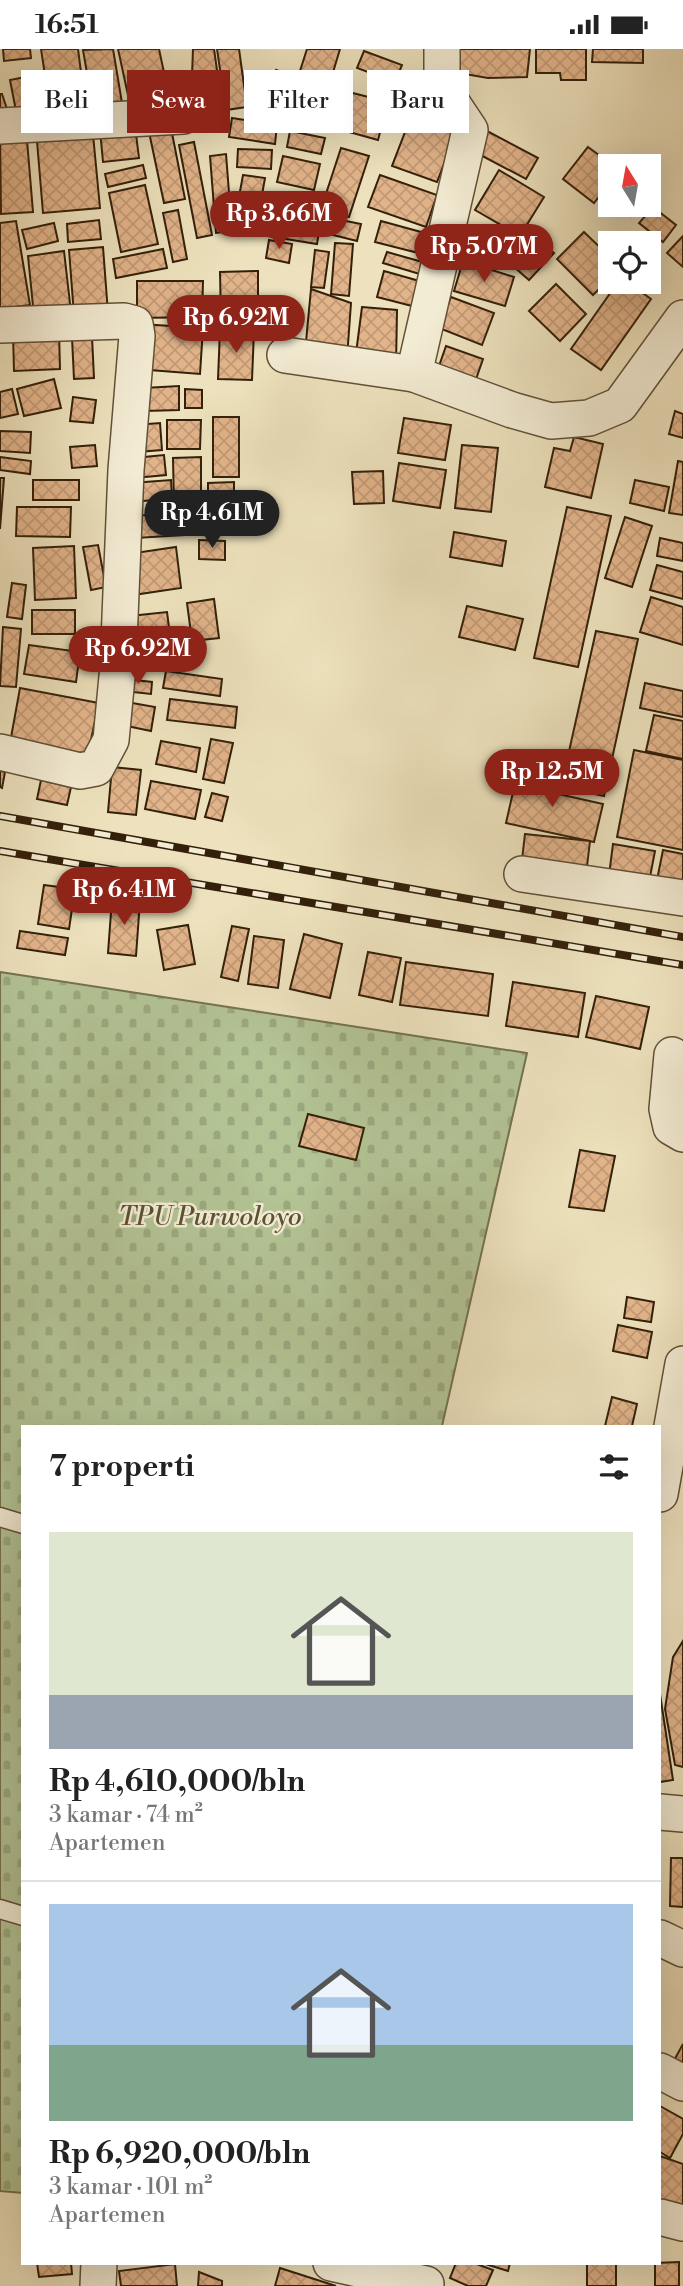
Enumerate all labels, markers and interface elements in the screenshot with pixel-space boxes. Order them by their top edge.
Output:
text: 16:51 [35,9,99,41]
chip: Beli [21,70,113,133]
chip: Sewa [127,70,230,133]
chip: Filter [244,70,353,133]
chip: Baru [367,70,469,133]
north arrow [598,154,662,217]
map controls [598,154,661,294]
pin: Rp 3.66M [207,191,351,251]
text: Rp 3.66M [226,200,332,228]
pin: Rp 5.07M [412,225,556,284]
button: locate [598,231,661,294]
text: Rp 5.07M [430,233,538,261]
pin: Rp 6.92M [164,295,308,355]
text: Rp 6.92M [183,304,289,332]
pin: Rp 4.61M [140,491,284,550]
text: Rp 4.61M [160,499,264,527]
pin: Rp 6.92M [66,627,210,686]
text: Rp 6.92M [85,635,191,663]
pin: Rp 12.5M [480,749,624,809]
text: Rp 12.5M [500,758,604,786]
pin: Rp 6.41M [52,867,196,927]
text: Rp 6.41M [72,876,176,904]
park label: TPU Purwoloyo [118,1201,302,1233]
text: 7 properti [49,1448,194,1486]
icon: filters [595,1448,633,1486]
icon: home [278,1578,404,1704]
text: Rp 4,610,000/bln [49,1763,305,1801]
text: 3 kamar · 74 m² [49,1801,203,1829]
text: Apartemen [49,1829,165,1857]
icon: home [278,1950,404,2076]
text: Rp 6,920,000/bln [49,2135,310,2173]
text: 3 kamar · 101 m² [49,2173,212,2201]
text: Apartemen [49,2201,165,2229]

